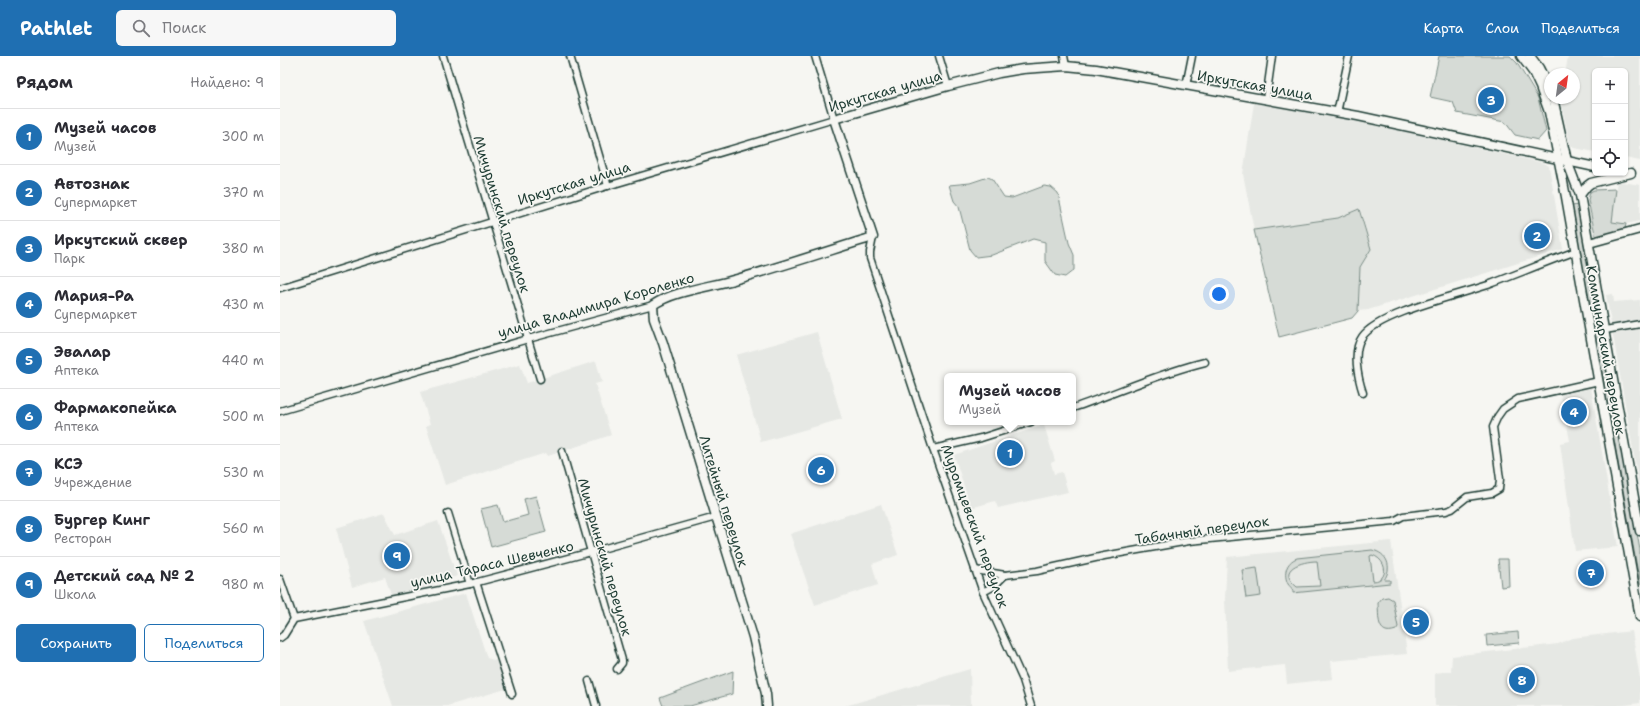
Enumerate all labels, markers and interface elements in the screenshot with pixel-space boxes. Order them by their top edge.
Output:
search box [116,10,396,46]
text: Pathlet [20,16,92,41]
icon: search [130,17,152,39]
text: Поиск [162,18,206,38]
text: Карта [1423,19,1464,37]
text: Слои [1486,19,1519,37]
text: Поделиться [1541,19,1620,37]
street label: Иркутская улица [826,66,944,116]
street label: Иркутская улица [1196,66,1314,104]
north arrow [1544,68,1580,104]
map controls [1592,68,1628,176]
button: + [1592,68,1628,104]
text: Рядом [16,71,73,93]
text: Найдено: 9 [190,74,264,91]
pin: 3 [1478,85,1504,115]
button: − [1592,104,1628,140]
text: Музей часов [54,118,156,138]
text: 1 [26,128,32,145]
text: 300 m [221,128,264,145]
street label: Мичуринский переулок [470,133,535,295]
text: Музей [54,138,96,155]
button: locate [1592,140,1628,176]
street label: Иркутская улица [515,157,633,209]
text: Автознак [54,174,130,194]
text: 2 [24,184,34,201]
text: 370 m [222,184,264,201]
text: Супермаркет [54,194,137,211]
pin: 2 [1524,221,1550,251]
text: Иркутский сквер [54,230,187,250]
text: 3 [24,240,34,257]
text: 380 m [222,240,264,257]
text: Парк [54,250,85,267]
street label: Коммунарский переулок [1582,264,1630,437]
street label: улица Владимира Короленко [496,268,696,342]
your location [1209,284,1229,304]
text: Мария-Ра [54,286,134,306]
text: 4 [24,296,34,313]
text: 430 m [222,296,264,313]
text: Супермаркет [54,306,137,323]
text: Эвалар [54,342,111,362]
text: 5 [25,352,33,369]
text: 440 m [222,352,264,369]
text: Аптека [54,362,99,379]
popup [944,373,1076,425]
text: Музей часов [959,381,1061,401]
pin: 4 [1561,397,1587,427]
text: Фармакопейка [54,398,177,418]
text: Музей [959,401,1001,418]
text: 6 [24,408,34,425]
text: 500 m [222,408,264,425]
text: Аптека [54,418,99,435]
street label: Литейный переулок [695,433,753,570]
pin: 1 [997,438,1023,468]
street label: Муромцевский переулок [937,442,1013,611]
text: КСЭ [54,454,83,474]
pin: 6 [808,455,834,485]
text: 7 [24,464,34,481]
text: 530 m [223,464,264,481]
text: Учреждение [54,474,132,491]
street label: Мичуринский переулок [574,476,636,639]
text: Бургер Кинг [54,510,150,530]
street label: Табачный переулок [1134,512,1271,548]
text: 8 [24,520,34,537]
text: 560 m [223,520,264,537]
text: Ресторан [54,530,112,547]
street label: улица Тараса Шевченко [409,536,575,592]
pin: 9 [384,541,410,571]
pin: 7 [1578,558,1604,588]
text: Детский сад № 2 [54,566,195,586]
text: 9 [24,576,34,593]
text: 980 m [222,576,264,593]
text: Школа [54,586,96,603]
pin: 5 [1403,607,1429,637]
button: Сохранить [16,624,136,662]
button: Поделиться [144,624,264,662]
pin: 8 [1509,665,1535,695]

